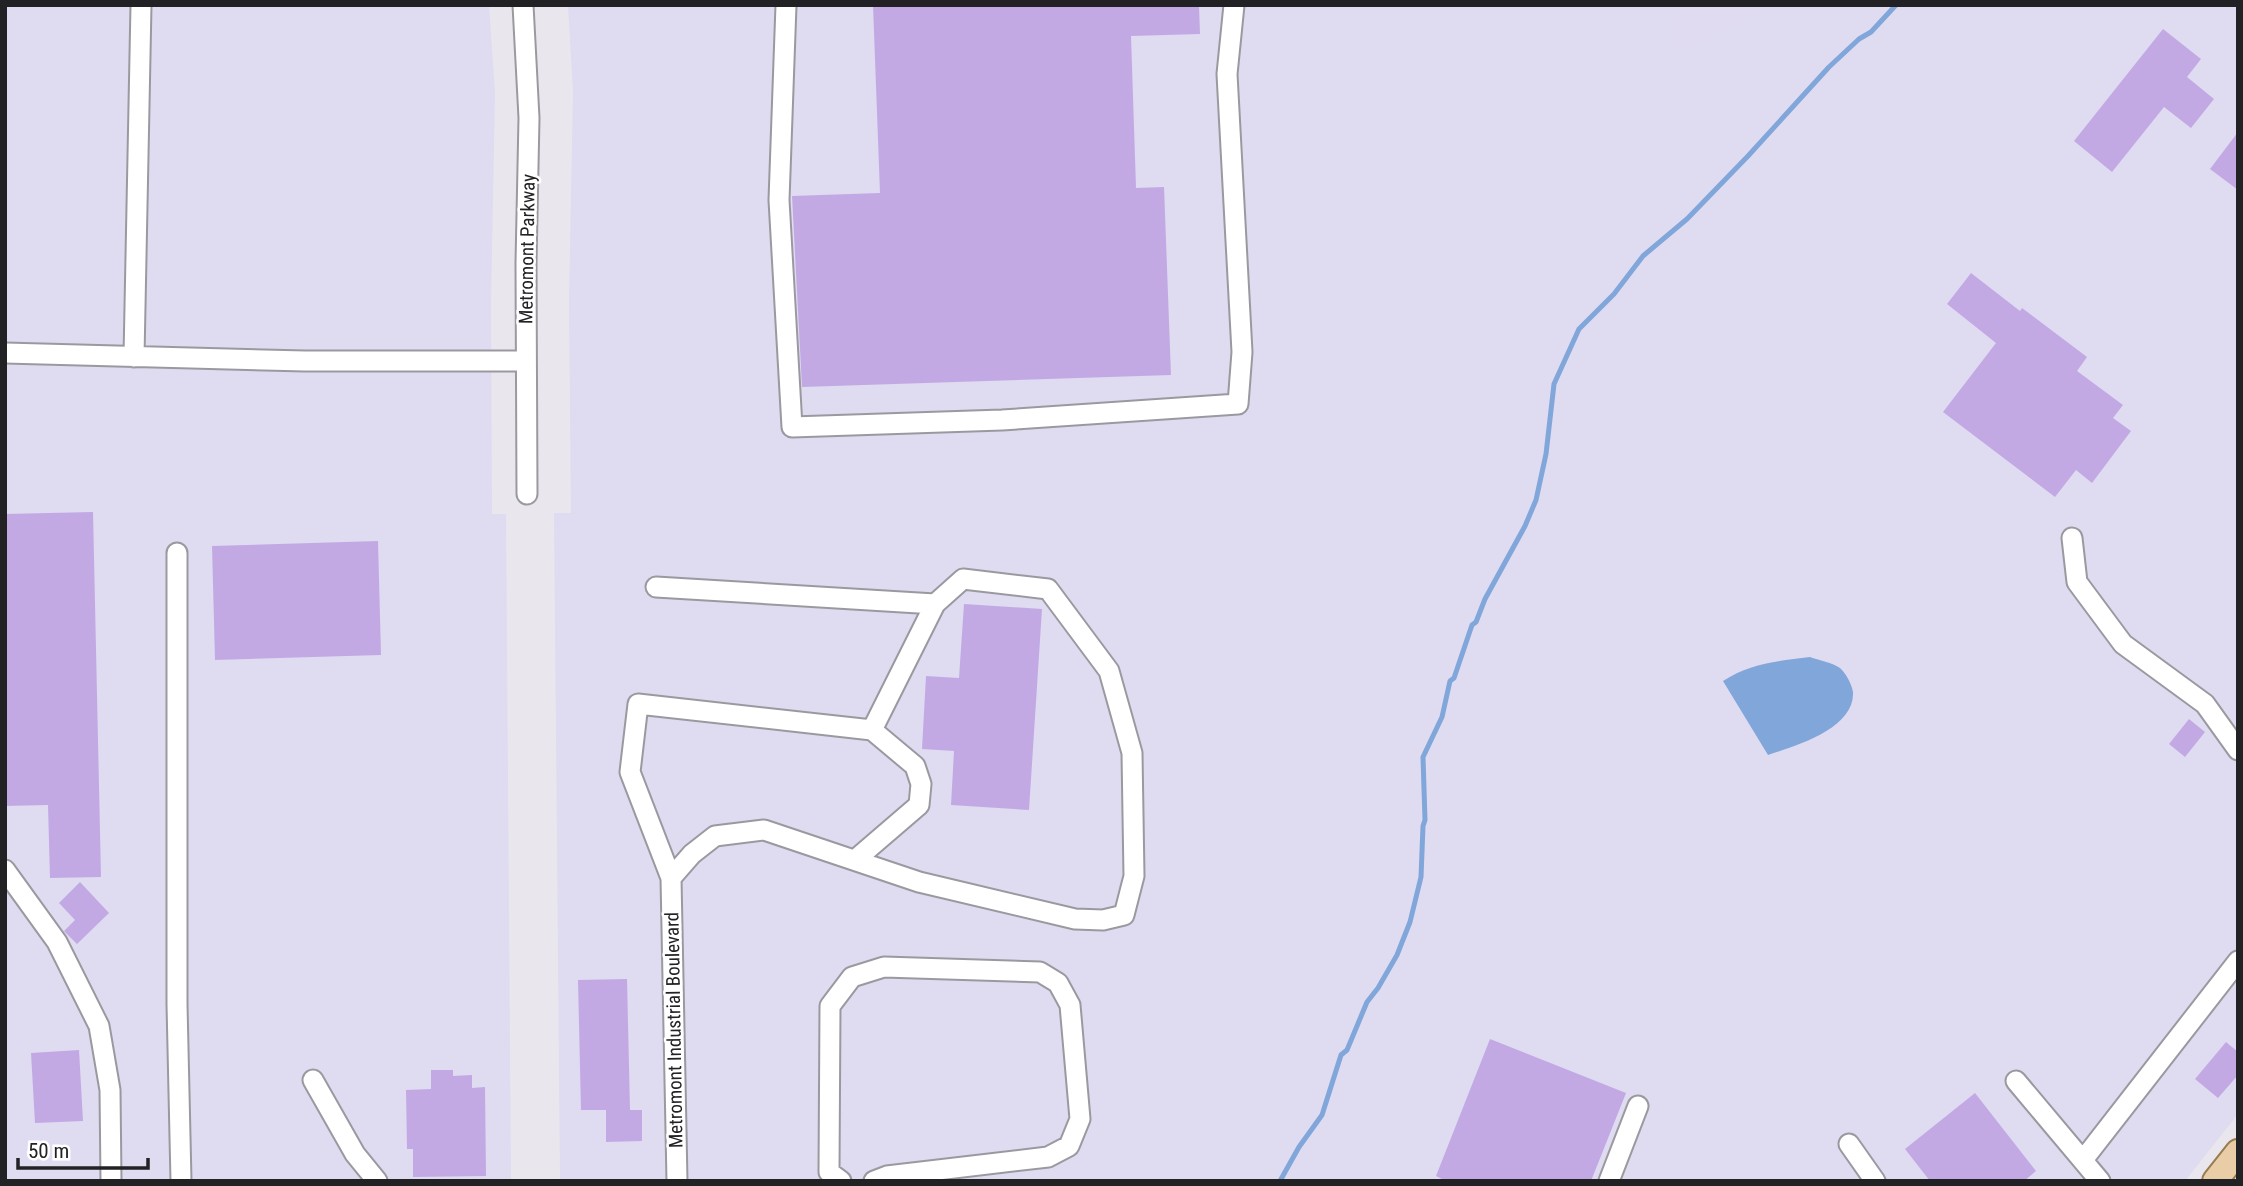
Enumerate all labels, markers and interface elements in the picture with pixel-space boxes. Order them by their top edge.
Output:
street label: Metromont Parkway [514,174,540,324]
street label: Metromont Industrial Boulevard [660,912,688,1148]
scale bar [18,1126,147,1170]
text: 50 m [28,1139,69,1163]

